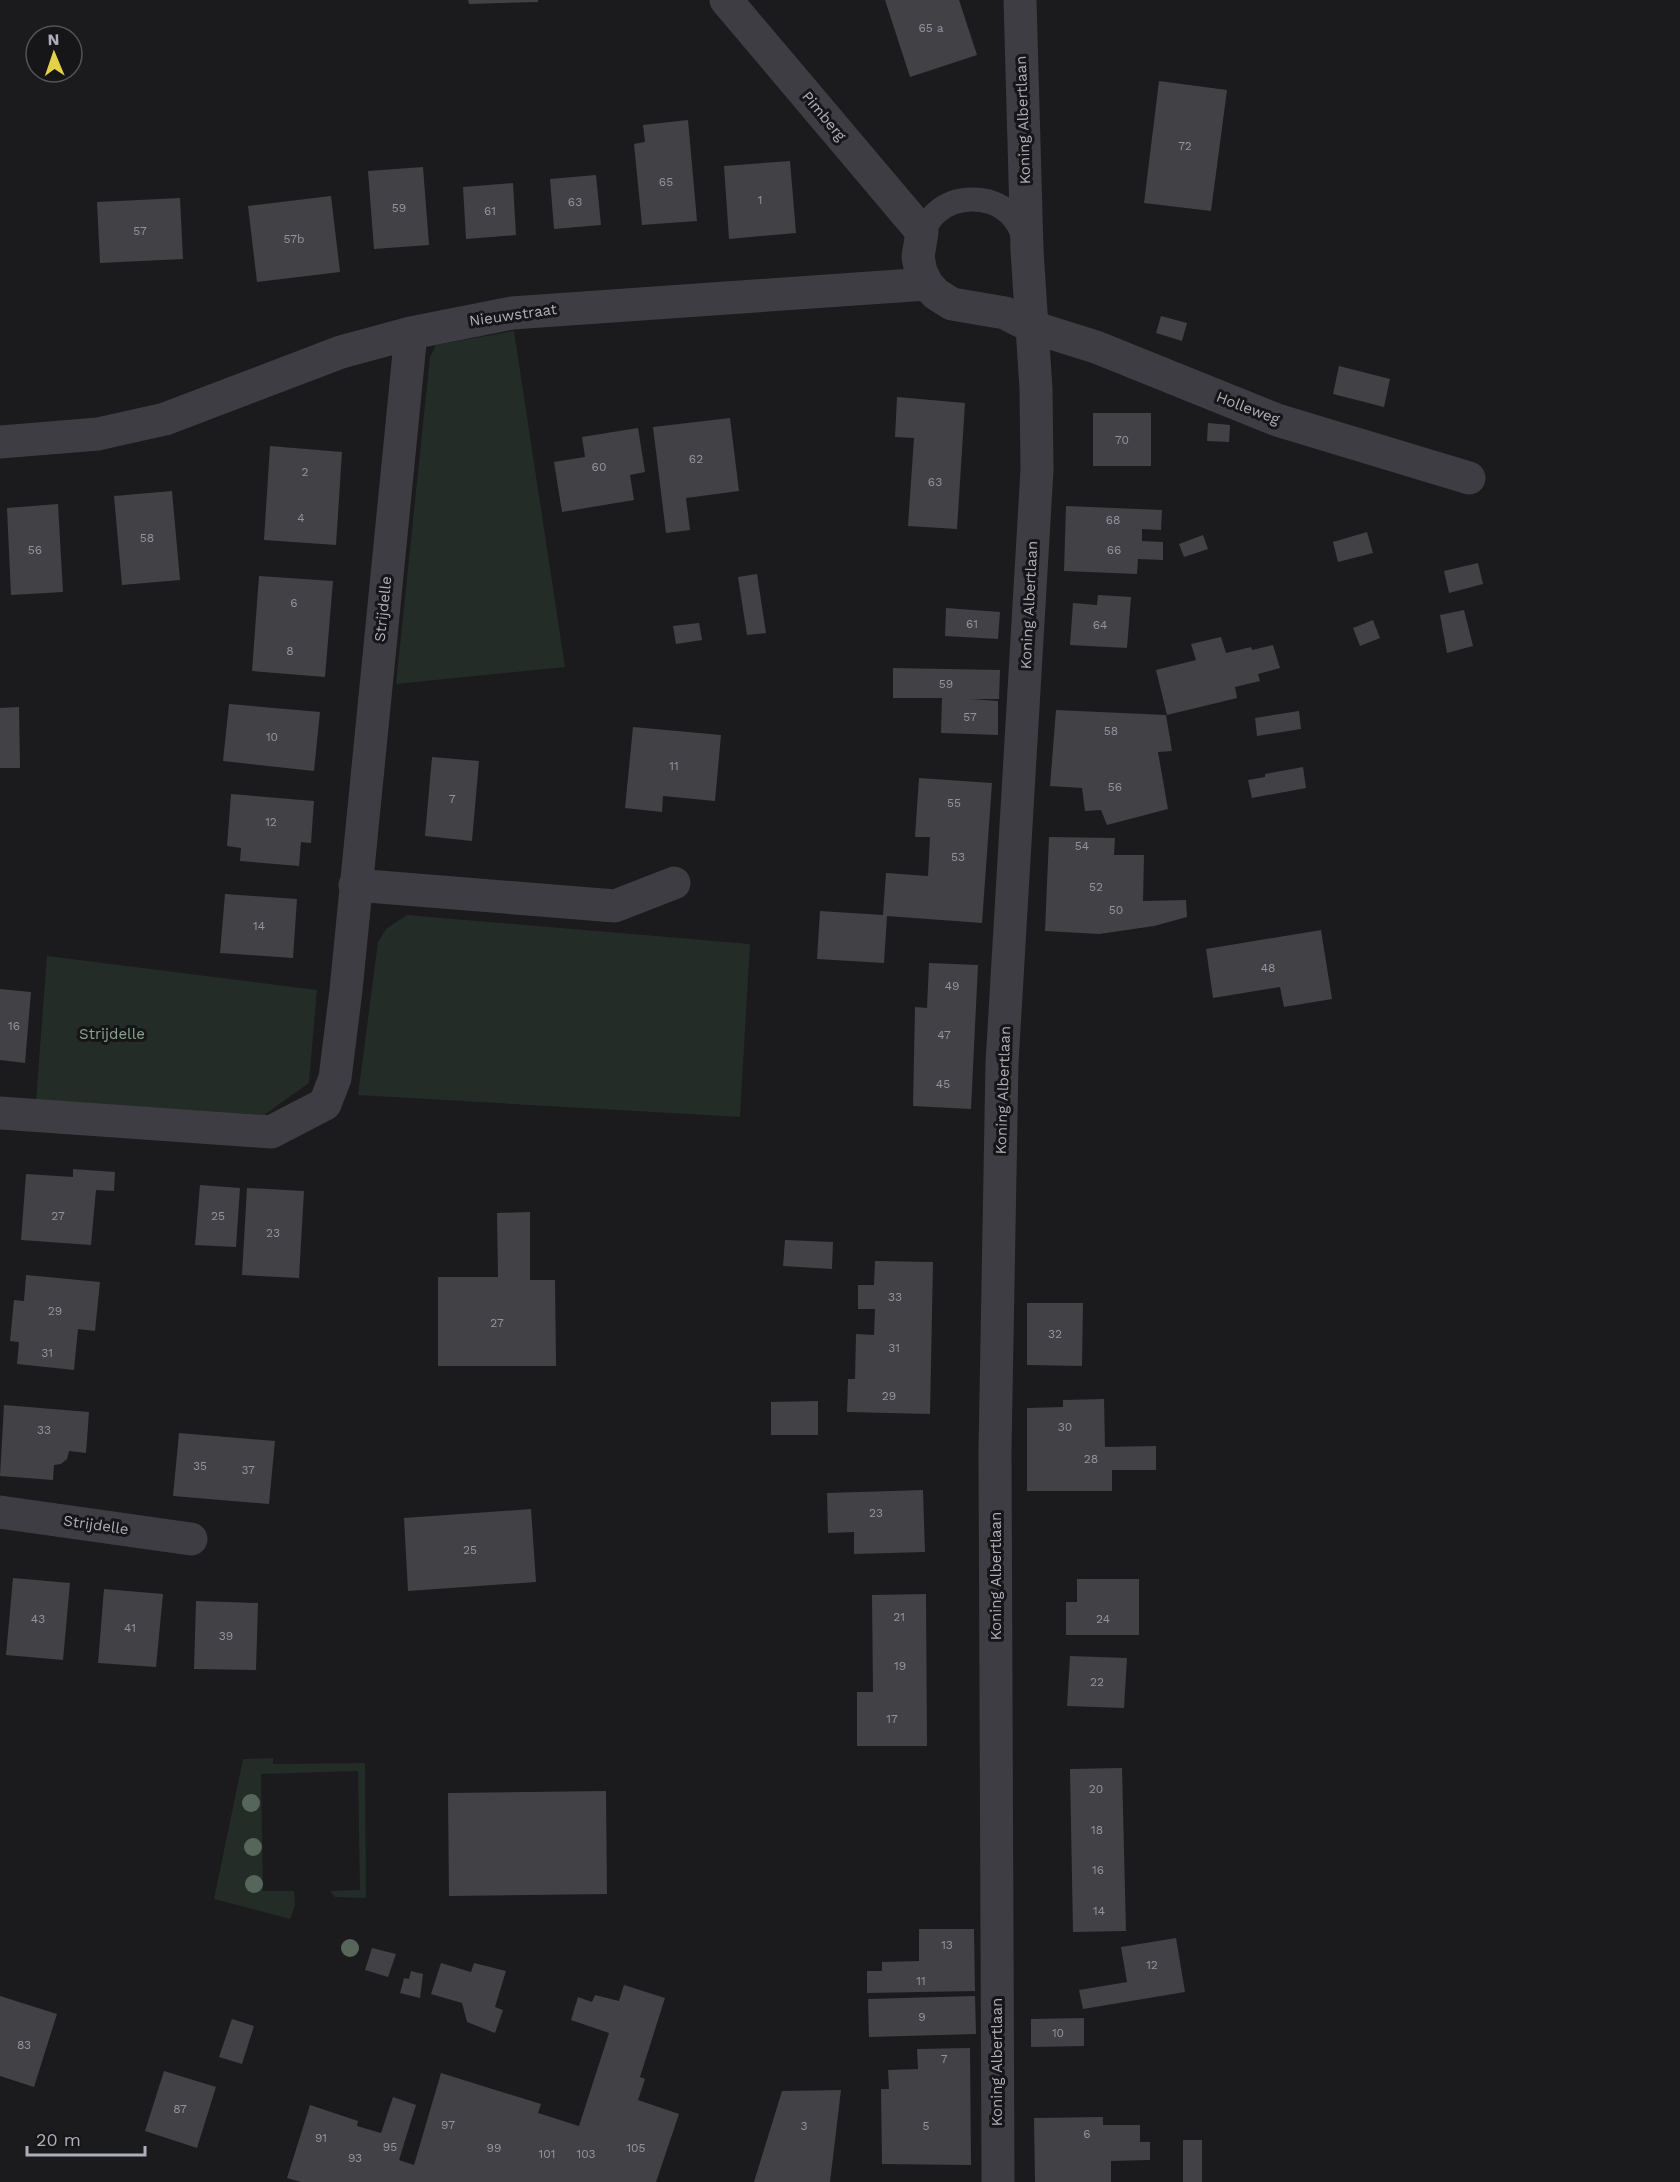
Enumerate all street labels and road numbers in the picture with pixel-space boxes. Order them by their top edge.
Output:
street label: Koning Albertlaan [1012,55,1034,185]
street label: Pimberg [798,88,850,144]
street label: Nieuwstraat [468,300,559,330]
street label: Holleweg [1214,388,1282,428]
street label: Koning Albertlaan [1017,540,1041,670]
street label: Strijdelle [371,575,395,643]
street label: Koning Albertlaan [992,1025,1014,1155]
street label: Strijdelle [62,1512,130,1538]
street label: Koning Albertlaan [987,1512,1005,1640]
street label: Koning Albertlaan [988,1998,1006,2126]

